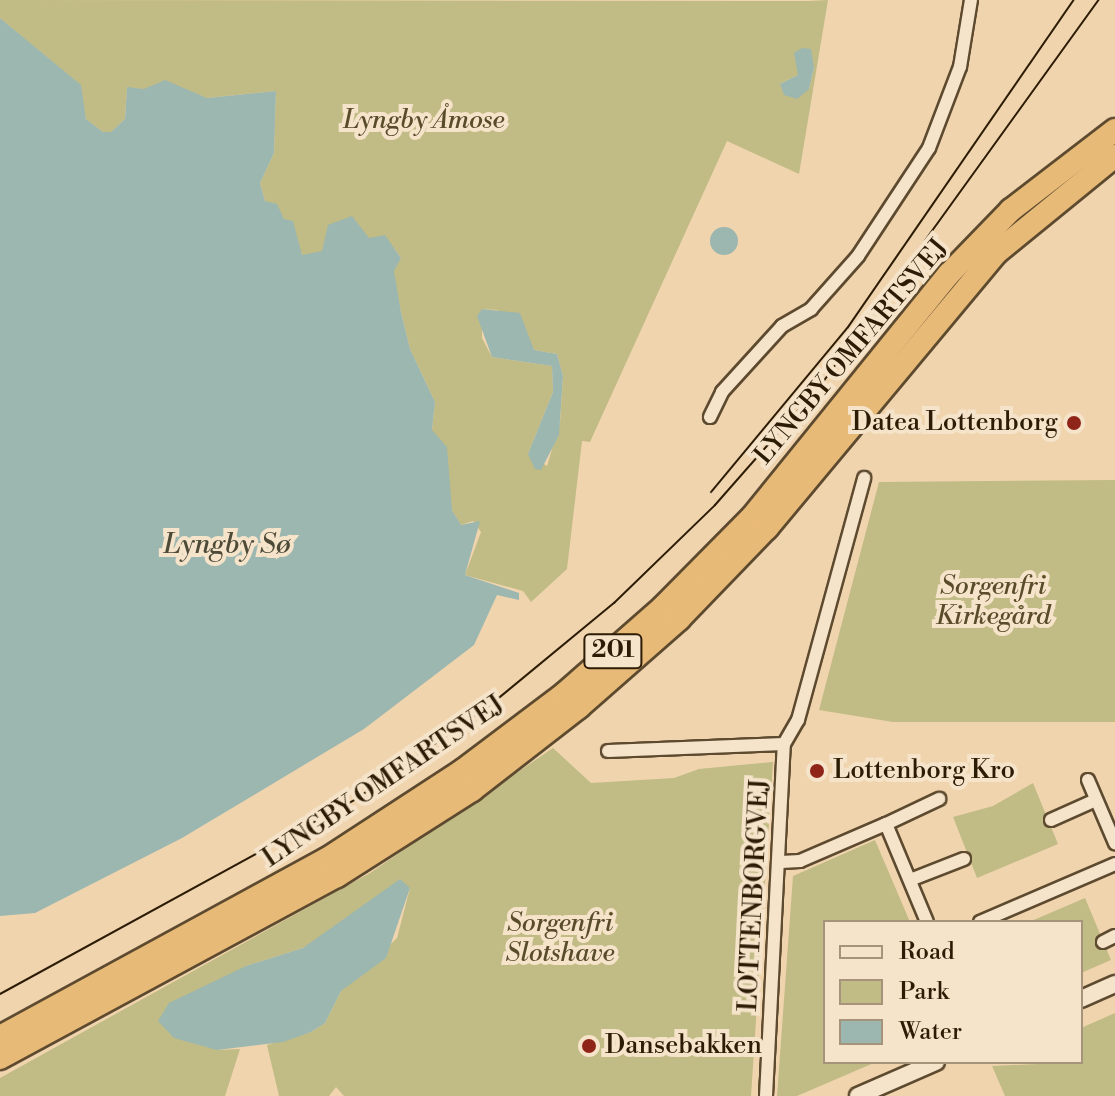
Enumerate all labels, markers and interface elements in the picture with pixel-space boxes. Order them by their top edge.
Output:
park label: Lyngby Åmose [343,105,505,137]
street label: LYNGBY OMFARTSVEJ [748,233,956,471]
place label: Datea Lottenborg [852,407,1058,439]
marker: Datea Lottenborg [1065,414,1083,432]
water label: Lyngby Sø [163,528,291,562]
park label: Sorgenfri Kirkegård [935,571,1051,632]
road number: 201 [583,631,643,671]
street label: LYNGBY OMFARTSVEJ [257,689,511,875]
place label: Lottenborg Kro [833,755,1015,787]
marker: Lottenborg Kro [808,762,826,780]
street label: LOTTENBORGVEJ [733,778,777,1012]
park label: Sorgenfri Slotshave [505,908,615,970]
legend [823,920,1083,1064]
text: Road [899,937,955,967]
text: Park [899,977,949,1007]
text: Water [899,1017,962,1047]
place label: Dansebakken [605,1030,762,1062]
marker: Dansebakken [580,1037,598,1055]

